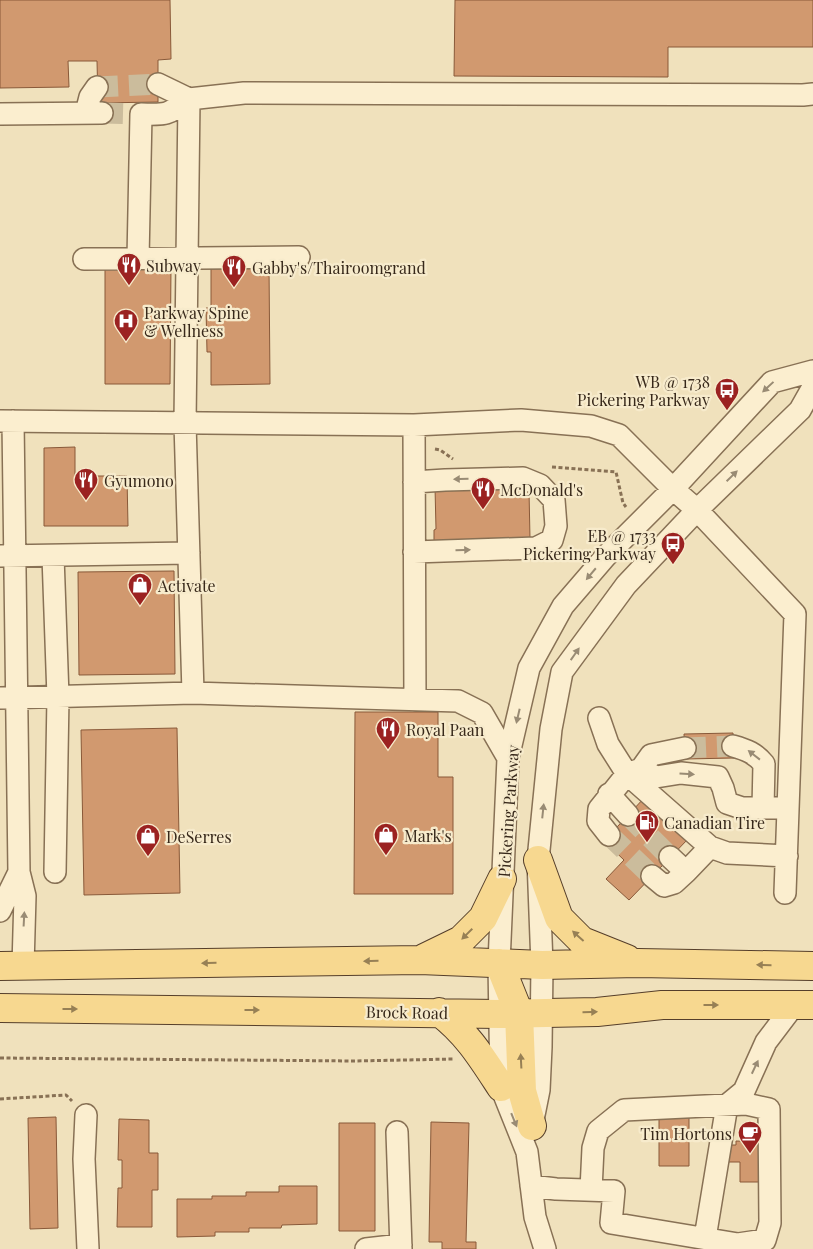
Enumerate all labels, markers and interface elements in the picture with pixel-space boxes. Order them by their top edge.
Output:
restaurant icon: Subway [116,252,142,286]
restaurant icon: Gabby's/Thairoomgrand [221,254,247,288]
place label: Subway [146,255,201,276]
place label: Gabby's/Thairoomgrand [252,257,426,278]
place label: Parkway Spine & Wellness [144,302,249,341]
hospital icon: Parkway Spine & Wellness [113,308,139,342]
place label: WB @ 1738 Pickering Parkway [577,371,710,410]
bus stop icon: WB @ 1738 Pickering Parkway [714,377,740,411]
one-way arrow [762,381,774,393]
restaurant icon: Gyumono [73,467,99,501]
place label: Gyumono [104,470,174,491]
one-way arrow [726,470,738,482]
one-way arrow [453,476,469,484]
restaurant icon: McDonald's [470,476,496,510]
place label: McDonald's [500,479,583,500]
place label: EB @ 1733 Pickering Parkway [523,525,656,564]
bus stop icon: EB @ 1733 Pickering Parkway [660,531,686,565]
one-way arrow [455,546,471,554]
one-way arrow [585,567,596,580]
shop icon: Activate [127,572,153,606]
place label: Activate [157,575,216,596]
one-way arrow [570,647,580,661]
one-way arrow [514,709,522,724]
restaurant icon: Royal Paan [375,716,401,750]
place label: Royal Paan [406,719,485,740]
street label: Pickering Parkway [493,744,523,878]
one-way arrow [747,750,761,760]
one-way arrow [680,770,696,778]
one-way arrow [539,803,547,819]
fuel station icon: Canadian Tire [634,809,660,843]
place label: Canadian Tire [664,812,765,833]
shop icon: Mark's [373,822,399,856]
shop icon: DeSerres [135,823,161,857]
place label: Mark's [404,825,452,846]
place label: DeSerres [166,826,232,847]
one-way arrow [21,911,29,927]
one-way arrow [461,927,473,939]
one-way arrow [573,930,585,942]
one-way arrow [363,957,379,965]
one-way arrow [200,959,216,967]
one-way arrow [756,961,772,969]
street label: Brock Road [366,1001,448,1023]
one-way arrow [703,1001,719,1009]
one-way arrow [62,1005,78,1013]
one-way arrow [244,1007,260,1015]
one-way arrow [582,1008,598,1016]
one-way arrow [516,1053,524,1069]
one-way arrow [751,1060,759,1074]
one-way arrow [510,1113,518,1128]
cafe icon: Tim Hortons [737,1120,763,1154]
place label: Tim Hortons [640,1123,732,1144]

